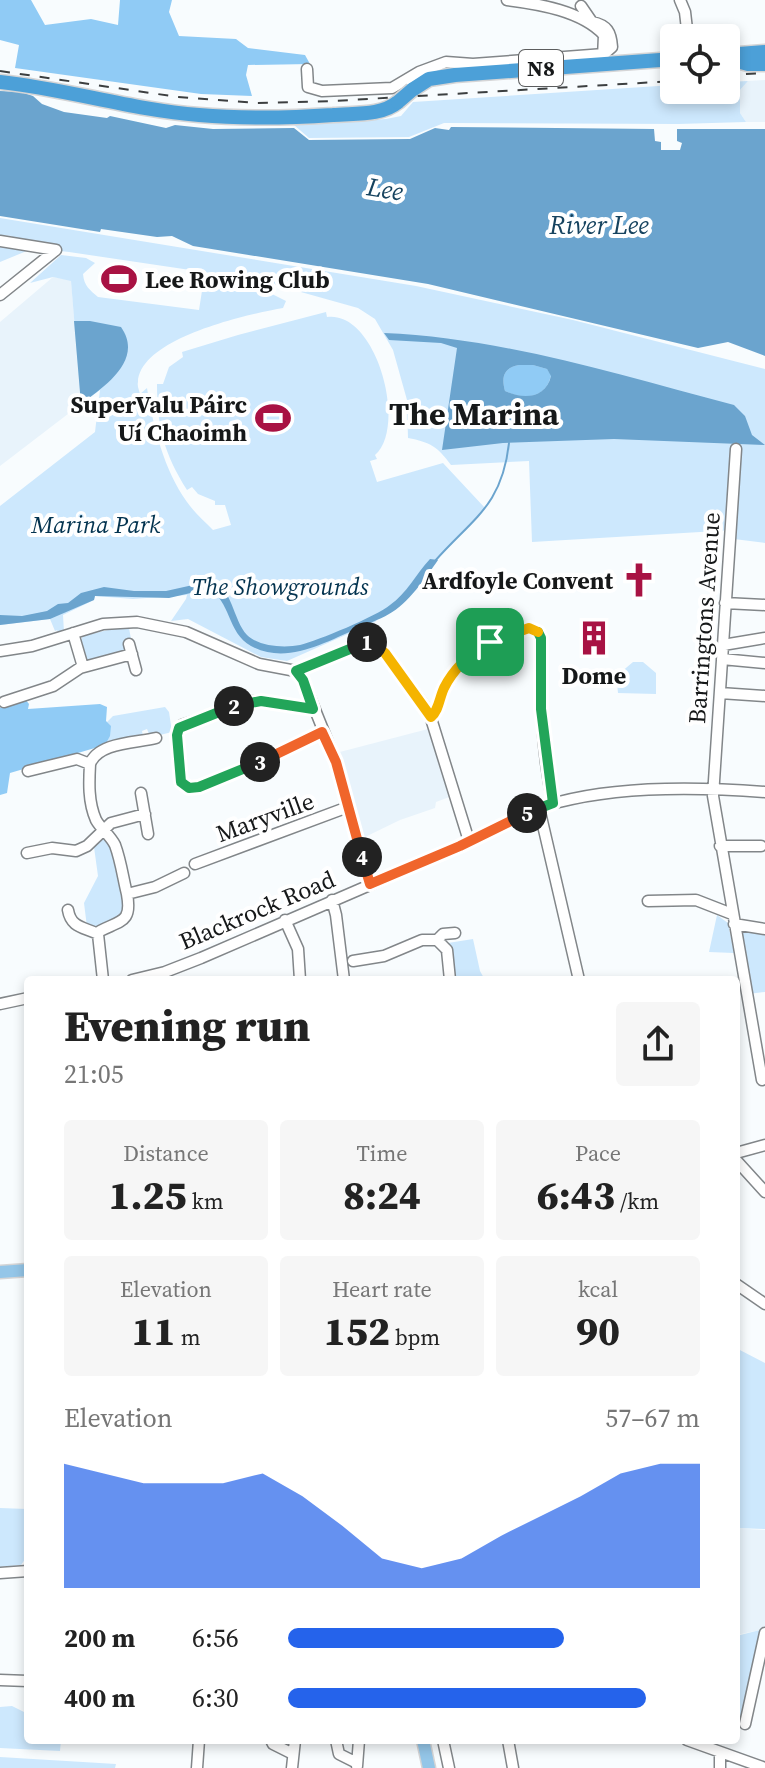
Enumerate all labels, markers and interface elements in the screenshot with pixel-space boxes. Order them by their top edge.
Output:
map controls [660,24,740,104]
button: locate [660,24,740,104]
road number: N8 [519,50,563,86]
water label: Lee [363,168,406,210]
water label: River Lee [548,207,649,243]
sports icon: Lee Rowing Club [100,260,138,298]
place label: Lee Rowing Club [145,263,330,296]
place label: SuperValu Páirc Uí Chaoimh [71,388,247,449]
district label: The Marina [389,392,560,436]
sports icon: SuperValu Páirc Uí Chaoimh [254,399,292,437]
park label: Marina Park [31,508,161,541]
street label: Barringtons Avenue [680,511,728,725]
church icon: Ardfoyle Convent [620,561,658,599]
place label: Ardfoyle Convent [422,564,613,597]
park label: The Showgrounds [192,570,369,603]
pin [456,608,524,676]
building icon: Dome [575,619,613,657]
icon: arrive [468,620,512,664]
pin: 1 [347,622,387,662]
text: 1 [361,627,373,657]
place label: Dome [562,659,626,692]
pin: 2 [214,686,254,726]
text: 2 [228,691,240,721]
pin: 3 [240,742,280,782]
text: 3 [254,747,266,777]
street label: Maryville [211,784,319,850]
pin: 5 [507,793,547,833]
text: 5 [521,798,533,828]
pin: 4 [342,837,382,877]
text: 4 [356,842,368,872]
street label: Blackrock Road [174,862,340,958]
text: Evening run [64,995,310,1056]
button: share [616,1002,700,1086]
text: 21:05 [64,1056,124,1092]
text: Distance [123,1138,209,1168]
text: Time [357,1138,407,1168]
text: Pace [575,1138,621,1168]
text: 1.25 [108,1168,187,1222]
text: 8:24 [343,1168,421,1222]
text: 6:43 [537,1168,615,1222]
text: km [187,1186,224,1216]
text: /km [615,1186,659,1216]
text: Elevation [120,1274,212,1304]
text: Heart rate [332,1274,432,1304]
text: kcal [578,1274,618,1304]
text: 11 [131,1304,176,1358]
text: 152 [324,1304,390,1358]
text: 90 [576,1304,620,1358]
text: m [176,1322,201,1352]
text: bpm [390,1322,440,1352]
text: Elevation [64,1400,173,1436]
text: 57–67 m [605,1400,700,1436]
text: 200 m [64,1620,135,1656]
text: 6:56 [192,1620,239,1656]
text: 400 m [64,1680,135,1716]
text: 6:30 [192,1680,239,1716]

